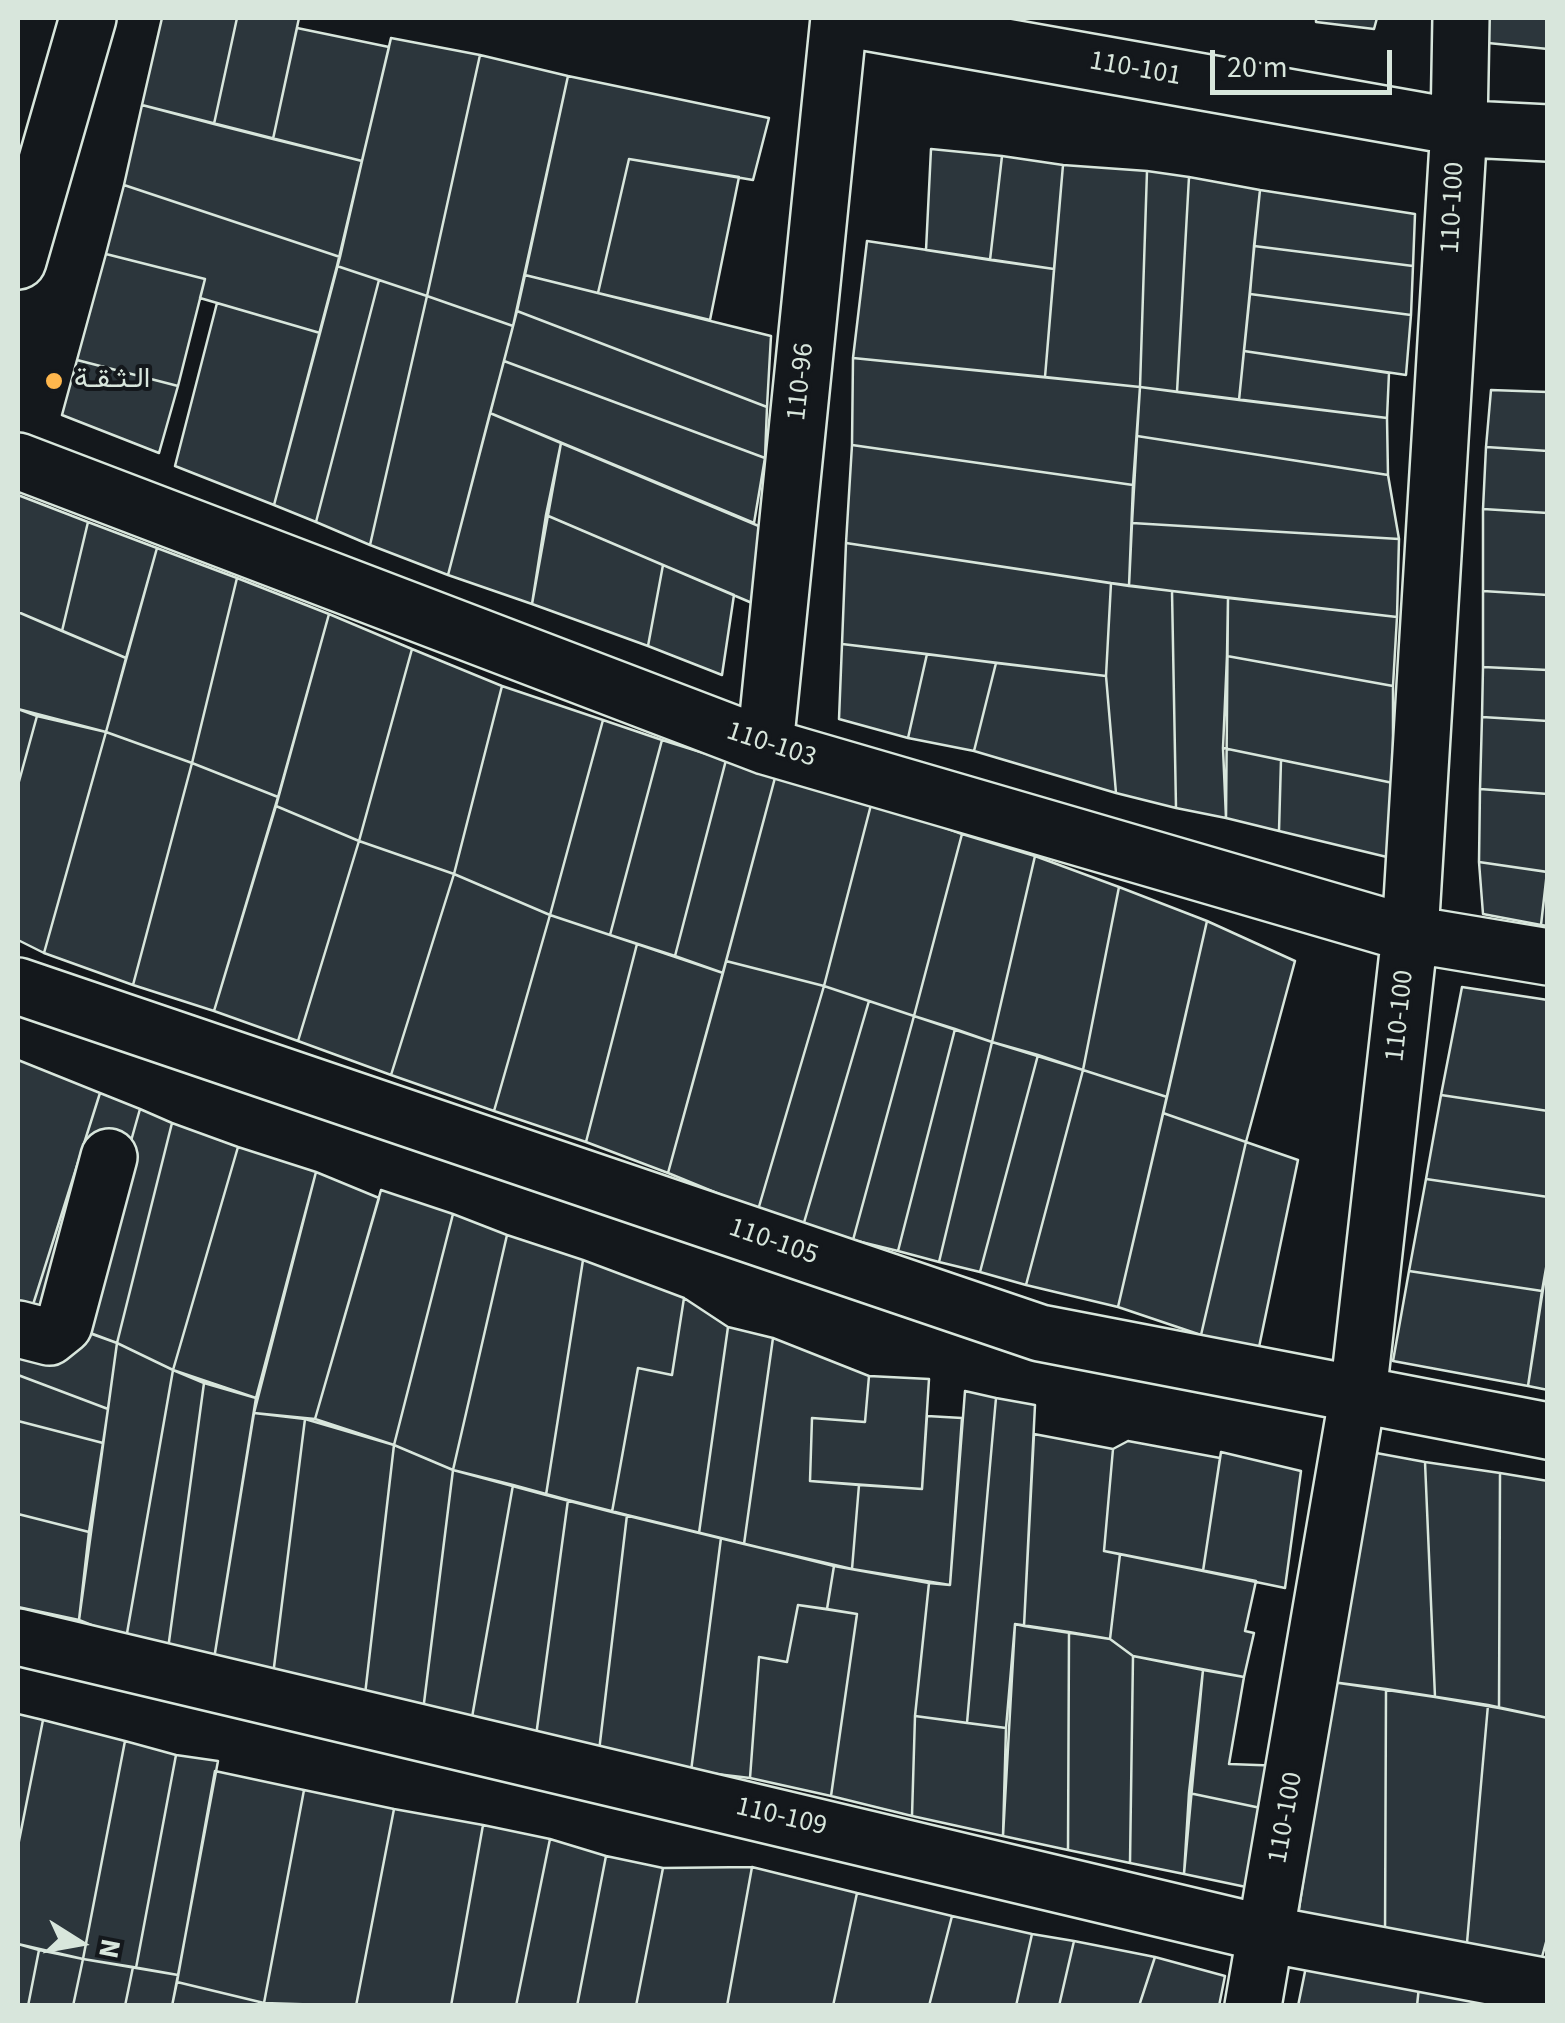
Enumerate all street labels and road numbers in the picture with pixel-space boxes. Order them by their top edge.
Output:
street label: 110-101 [1087,45,1183,95]
street label: 110-100 [1435,161,1473,255]
street label: 110-96 [781,341,823,423]
street label: 110-103 [722,716,820,776]
street label: 110-100 [1379,968,1423,1064]
street label: 110-105 [724,1212,822,1274]
street label: 110-100 [1262,1770,1312,1866]
street label: 110-109 [732,1791,830,1845]

